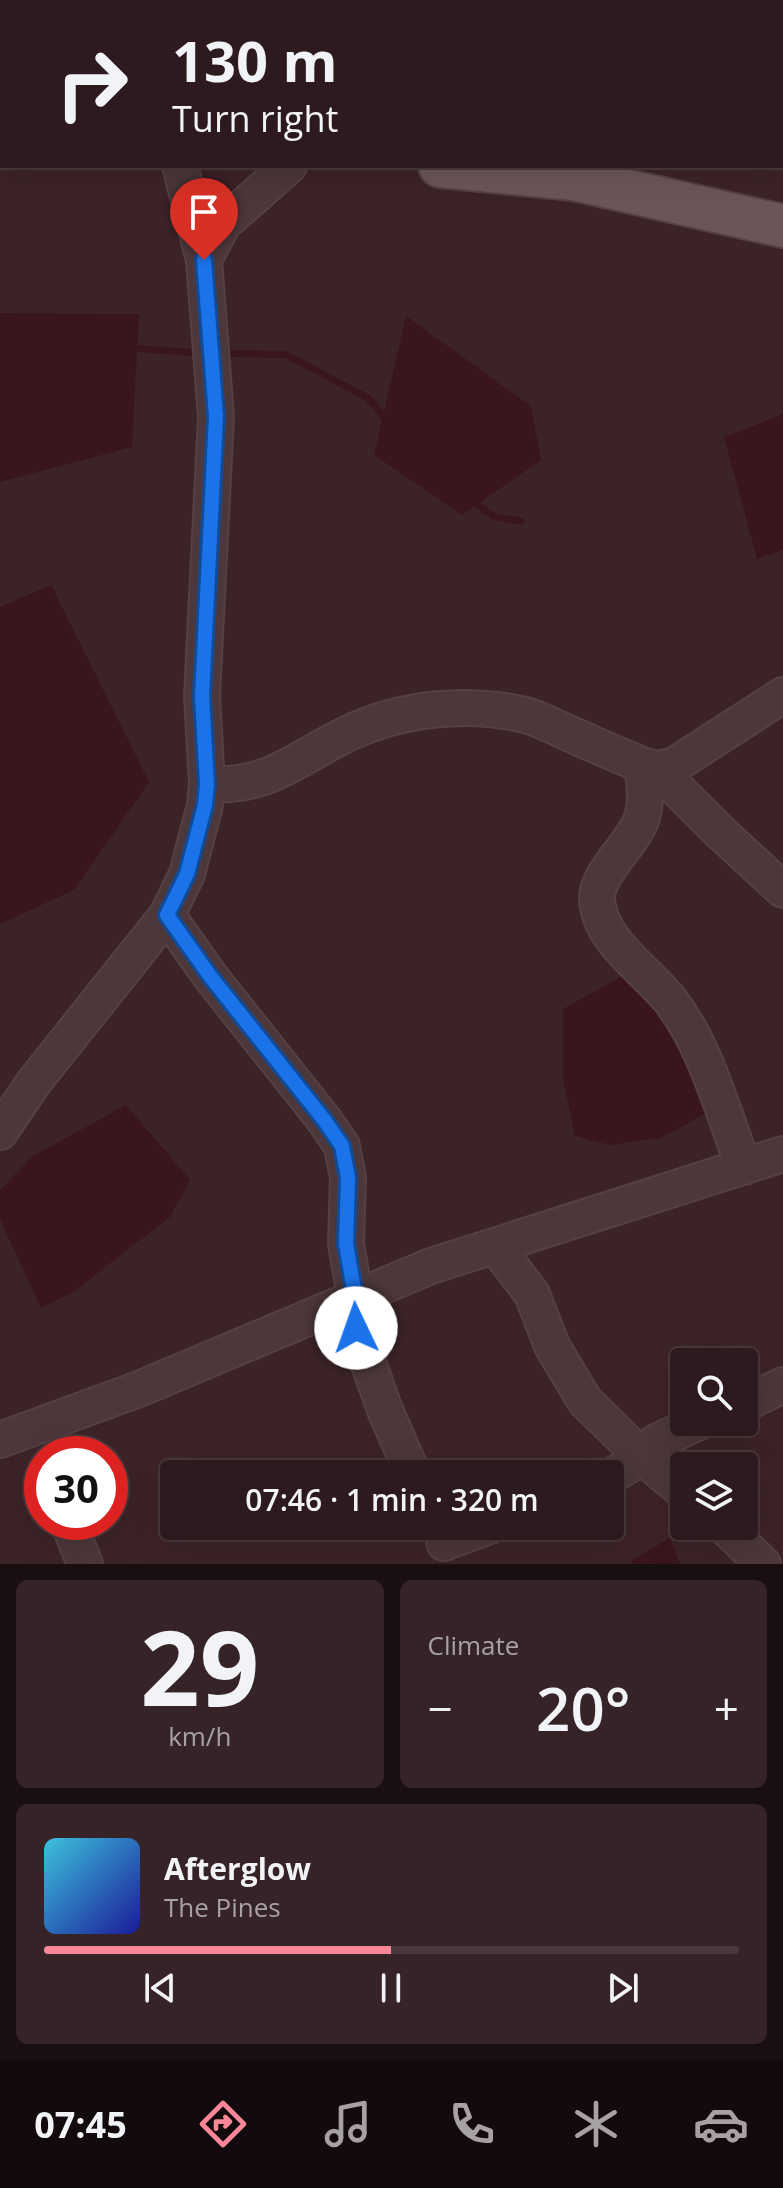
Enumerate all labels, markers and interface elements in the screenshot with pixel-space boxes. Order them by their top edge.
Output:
text: 130 m [172,22,338,98]
icon: right [40,32,144,136]
text: Turn right [172,94,338,143]
pin [170,178,238,260]
icon: arrive [182,190,226,234]
position arrow [314,1286,398,1370]
map controls [670,1348,758,1540]
button: search [670,1348,758,1436]
speed limit sign: 30 [24,1436,128,1540]
button: layers [670,1452,758,1540]
text: 07:46 · 1 min · 320 m [245,1479,539,1520]
text: 29 [140,1595,259,1736]
text: Climate [428,1627,519,1663]
text: 20° [536,1667,630,1749]
text: − [428,1678,453,1738]
text: + [714,1678,739,1738]
text: km/h [168,1718,231,1754]
text: Afterglow [164,1848,311,1889]
text: The Pines [164,1889,281,1925]
icon: previous [138,1966,182,2010]
icon: pause [369,1966,413,2010]
icon: next [601,1966,645,2010]
icon: directions [195,2096,251,2152]
icon: music [320,2096,376,2152]
icon: phone [444,2096,500,2152]
icon: climate [568,2096,624,2152]
icon: car [693,2096,749,2152]
text: 07:45 [34,2100,127,2149]

